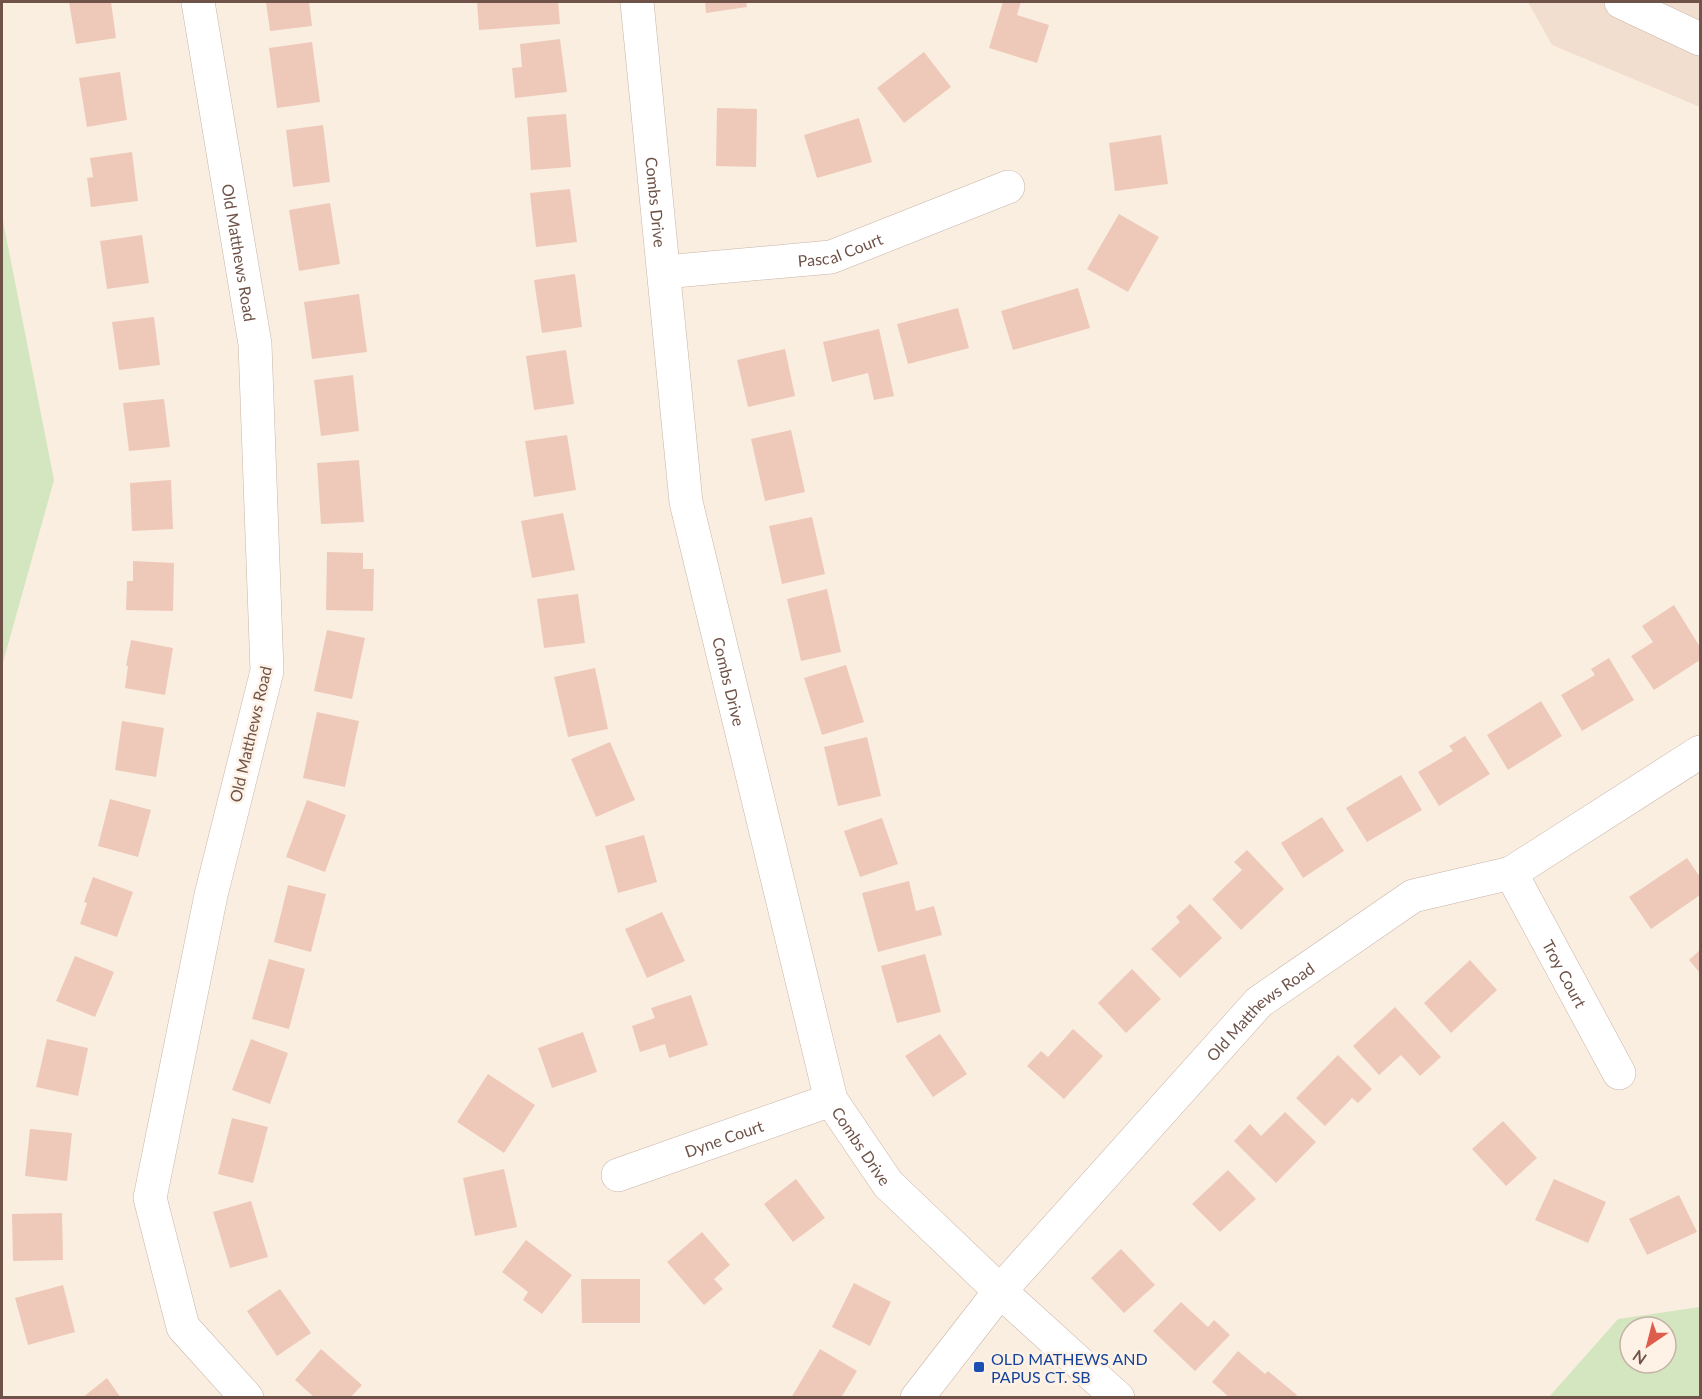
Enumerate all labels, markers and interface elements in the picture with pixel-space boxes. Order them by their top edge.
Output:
street label: Combs Drive [643,156,670,248]
street label: Old Matthews Road [219,182,261,323]
street label: Pascal Court [797,228,885,269]
street label: Combs Drive [710,635,749,728]
street label: Old Matthews Road [225,664,275,804]
street label: Troy Court [1539,936,1591,1011]
street label: Old Matthews Road [1202,958,1317,1064]
street label: Combs Drive [829,1103,895,1189]
street label: Dyne Court [682,1115,766,1160]
north arrow [1618,1315,1678,1375]
text: N [1629,1346,1650,1369]
place label: OLD MATHEWS AND PAPUS CT. SB [991,1349,1148,1386]
marker: OLD MATHEWS AND PAPUS CT. SB [972,1360,986,1374]

